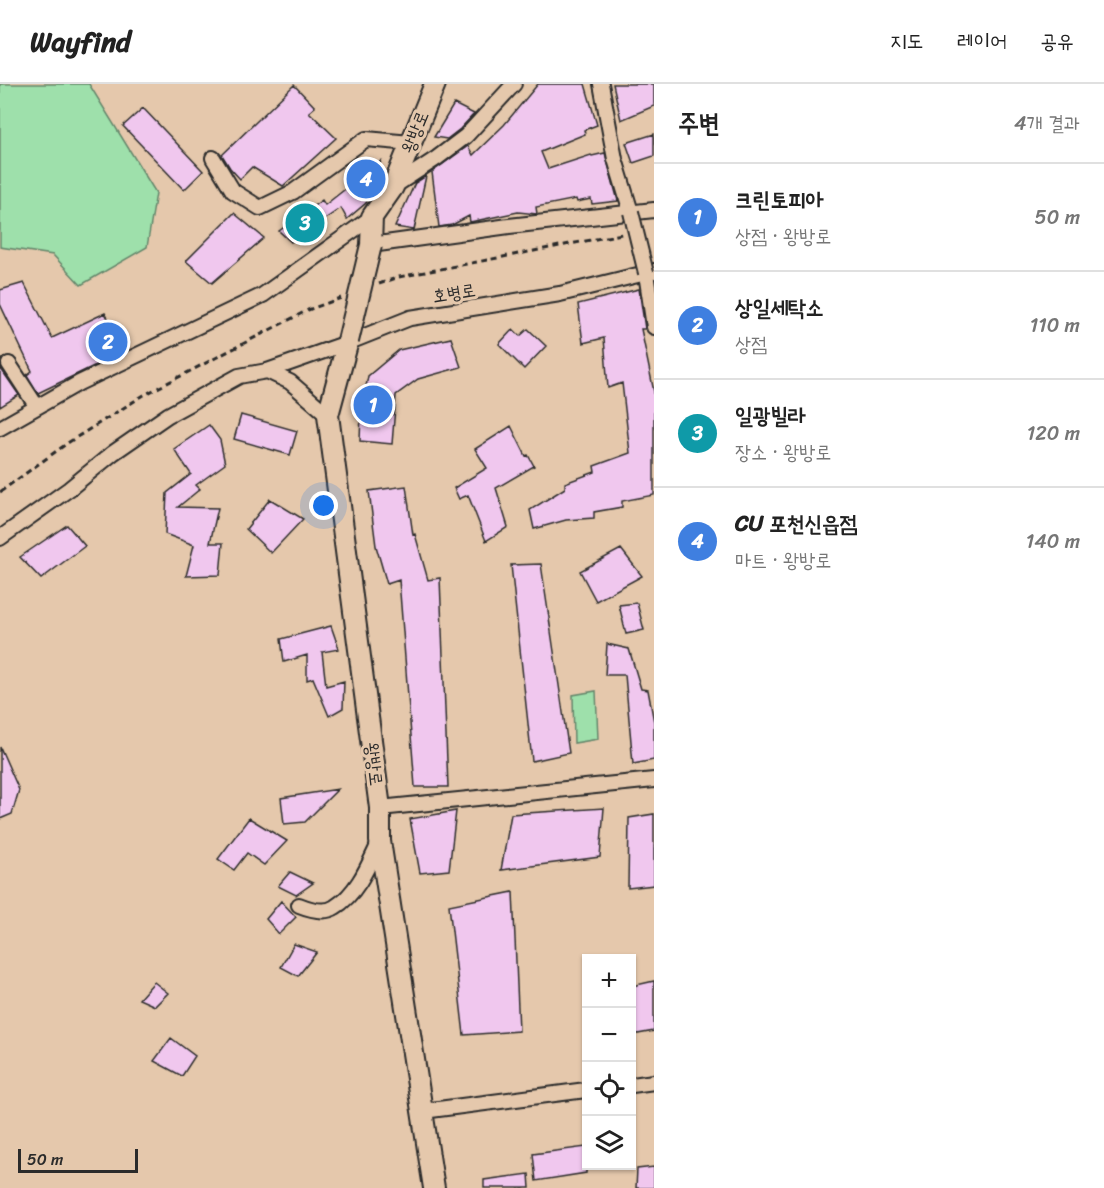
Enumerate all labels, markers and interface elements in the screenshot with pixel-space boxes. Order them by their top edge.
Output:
text: Wayfind [30,17,131,66]
text: 지도 [890,22,924,60]
text: 레이어 [957,22,1007,60]
text: 공유 [1040,22,1074,60]
text: 주변 [678,100,720,146]
street label: 왕방로 [392,106,438,158]
text: 4개 결과 [1014,106,1080,141]
pin: 4 [346,156,386,202]
text: 크린토피아 [735,180,824,219]
pin: 3 [286,200,324,246]
text: 1 [693,200,702,235]
text: 50 m [1035,200,1080,235]
text: 상점 · 왕방로 [735,219,831,254]
street label: 호병로 [430,274,478,312]
text: 상일세탁소 [735,288,824,327]
text: 2 [692,308,703,343]
text: 110 m [1030,308,1080,343]
pin: 2 [88,320,128,364]
text: 상점 [735,327,767,362]
pin: 1 [354,382,392,428]
text: 일광빌라 [735,396,806,435]
text: 3 [692,416,703,451]
text: 120 m [1027,416,1080,451]
text: 장소 · 왕방로 [735,435,831,470]
your location [309,491,338,520]
text: CU 포천신읍점 [735,504,858,543]
text: 4 [691,524,704,559]
text: 140 m [1026,524,1080,559]
text: 마트 · 왕방로 [735,543,831,578]
street label: 왕방로 [355,740,393,788]
map controls [582,954,636,1170]
button: + [582,954,636,1008]
button: − [582,1008,636,1062]
button: locate [582,1062,636,1116]
button: layers [582,1116,636,1170]
text: 50 m [27,1145,63,1174]
scale bar [18,1146,138,1174]

